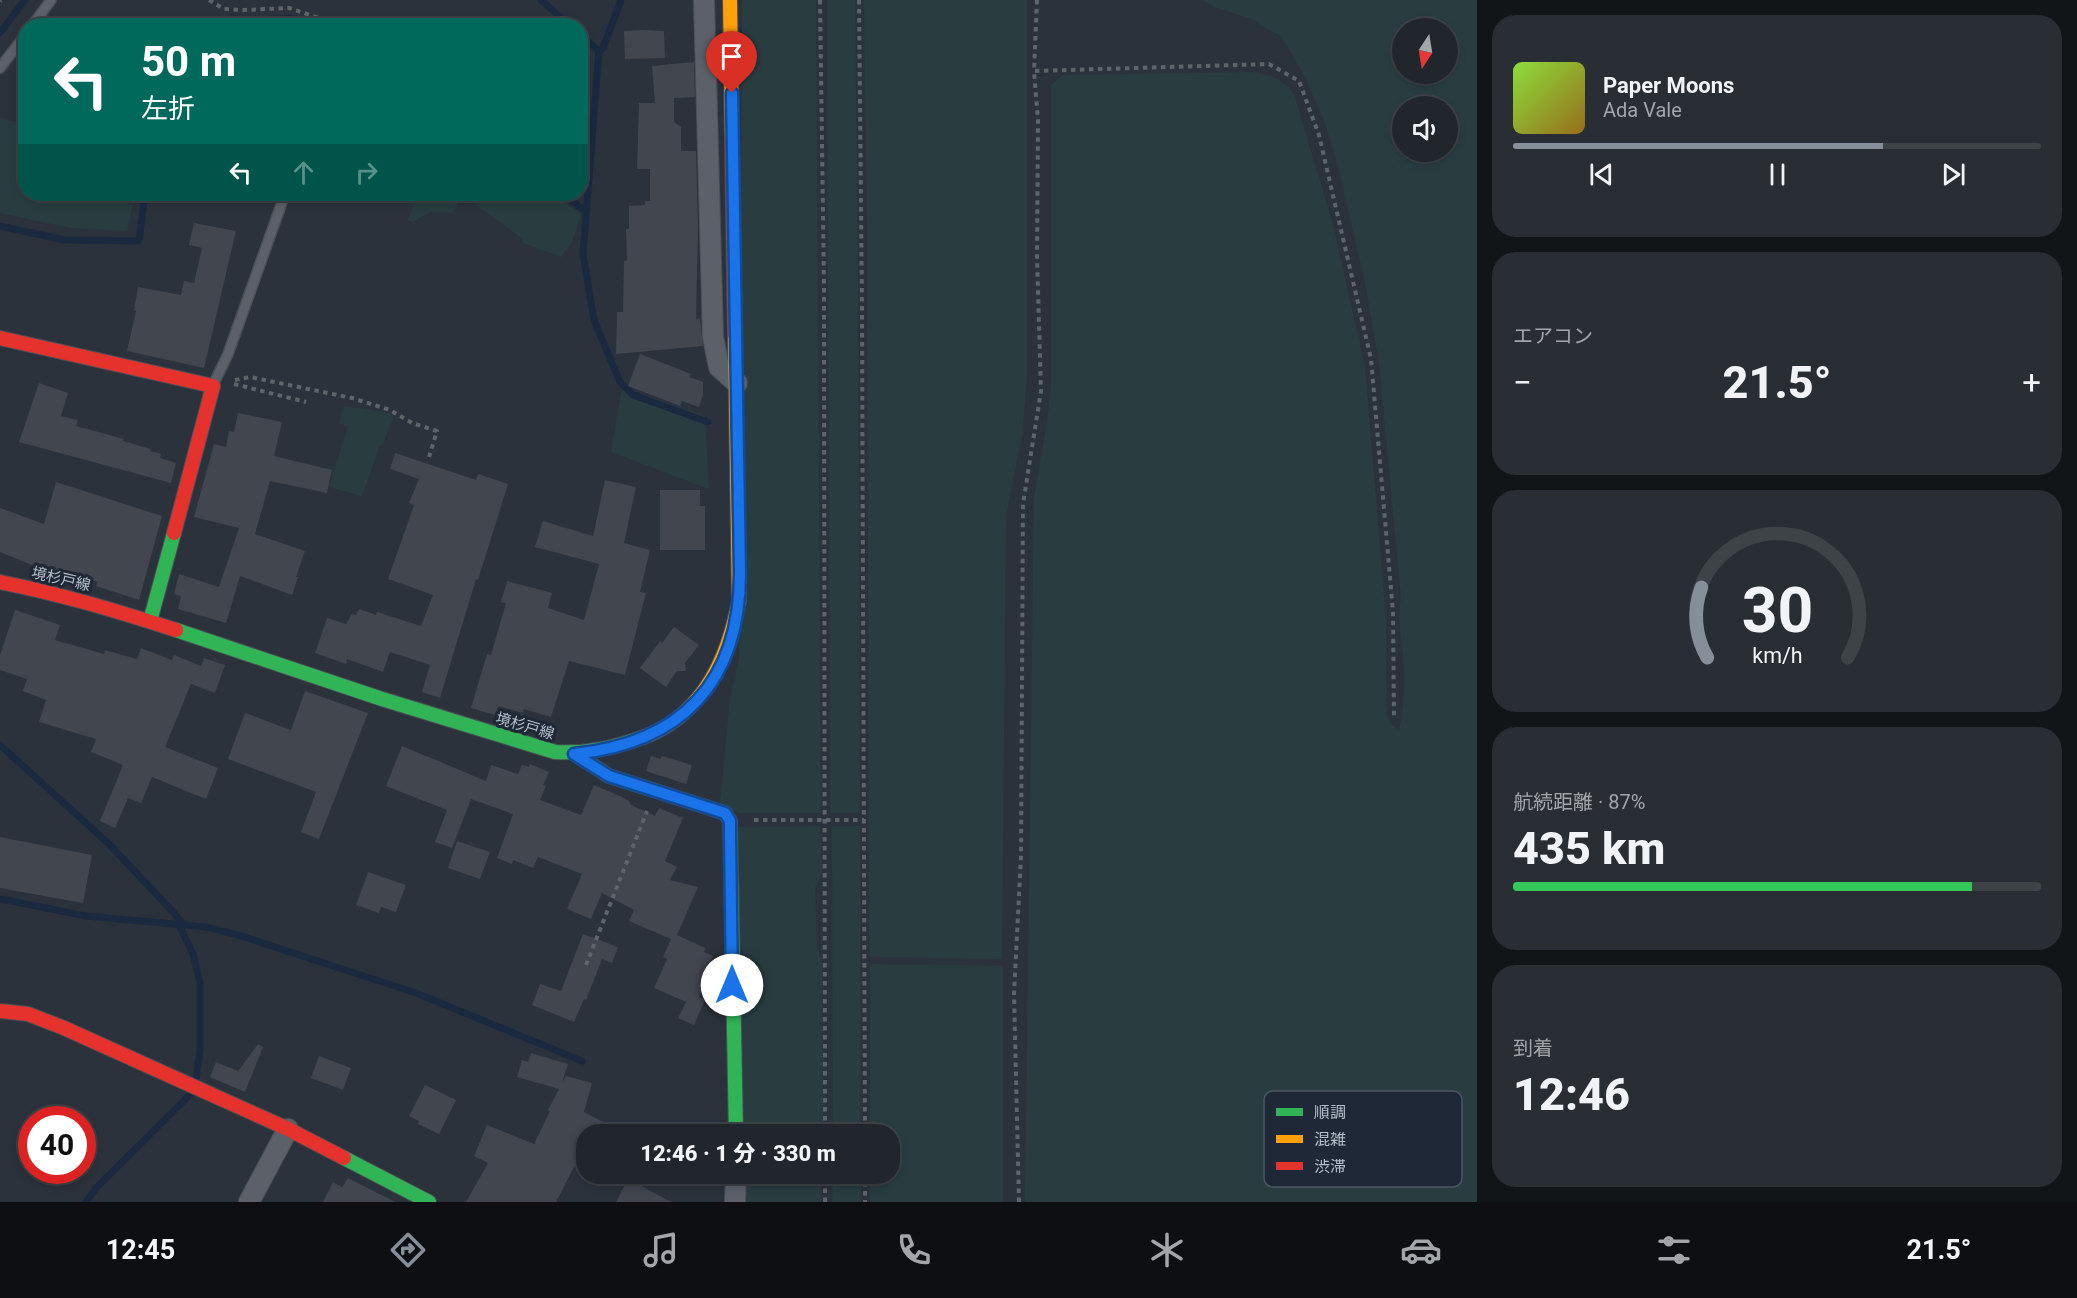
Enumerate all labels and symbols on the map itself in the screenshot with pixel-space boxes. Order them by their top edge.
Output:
north arrow [1392,18,1458,84]
pin [706,31,757,93]
street label: 境杉戸線 [30,563,92,595]
street label: 境杉戸線 [494,709,556,743]
position arrow [700,953,764,1017]
legend [1264,1091,1462,1187]
text: 順調 [1314,1103,1346,1122]
speed limit sign: 40 [18,1106,96,1184]
text: 混雑 [1314,1130,1346,1149]
text: 渋滞 [1314,1157,1346,1176]

